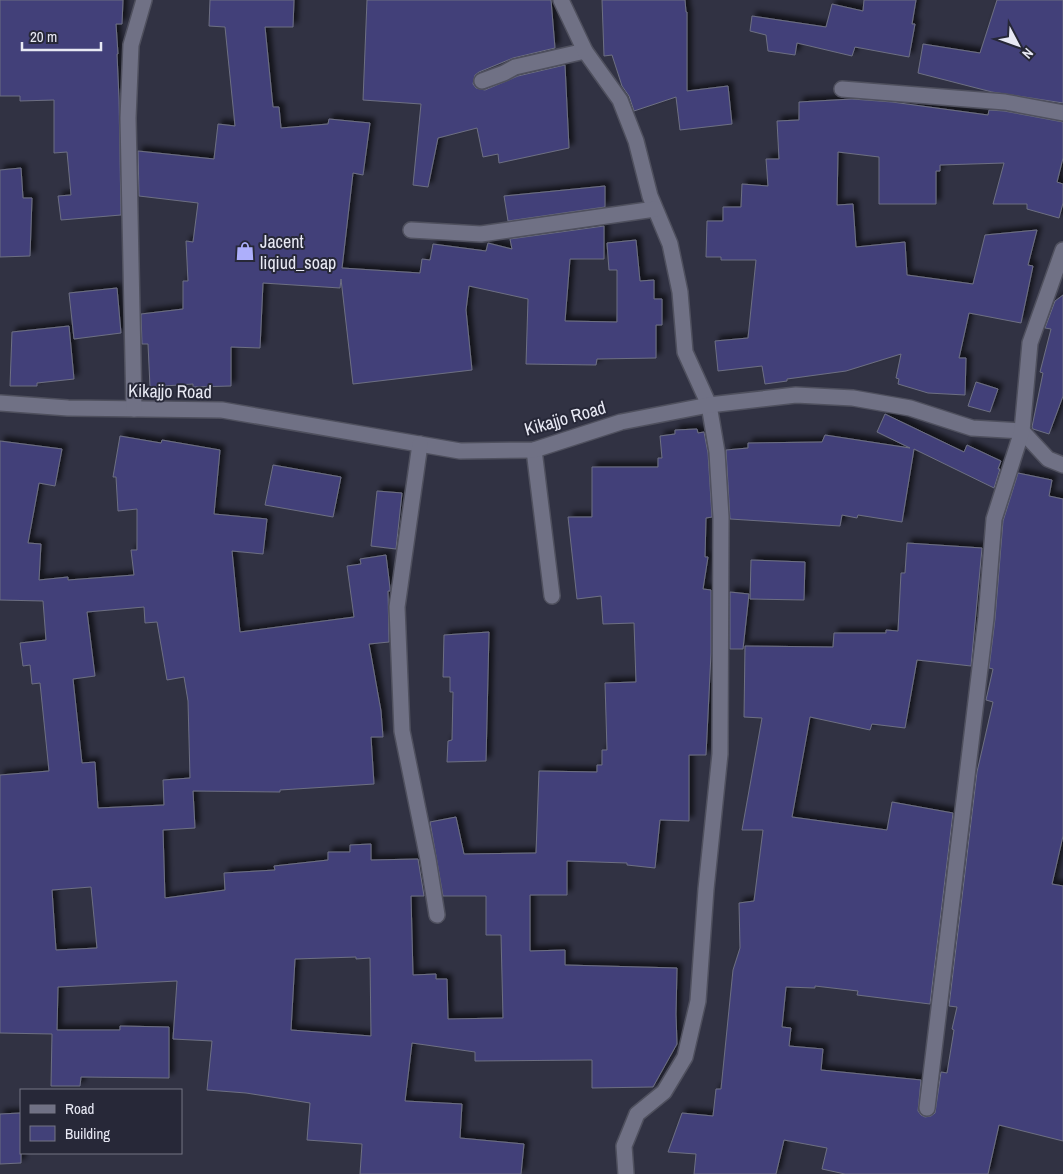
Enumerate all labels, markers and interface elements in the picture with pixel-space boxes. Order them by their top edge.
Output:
scale bar [22,20,101,52]
north arrow [993,20,1043,70]
text: 20 m [30,26,57,47]
text: N [1018,44,1037,63]
place label: Jacent liqiud_soap [260,229,336,275]
shop icon: Jacent liqiud_soap [234,240,256,262]
street label: Kikajjo Road [128,378,212,404]
street label: Kikajjo Road [521,394,609,442]
legend [20,1089,182,1154]
text: Road [65,1098,94,1119]
text: Building [65,1123,110,1144]

